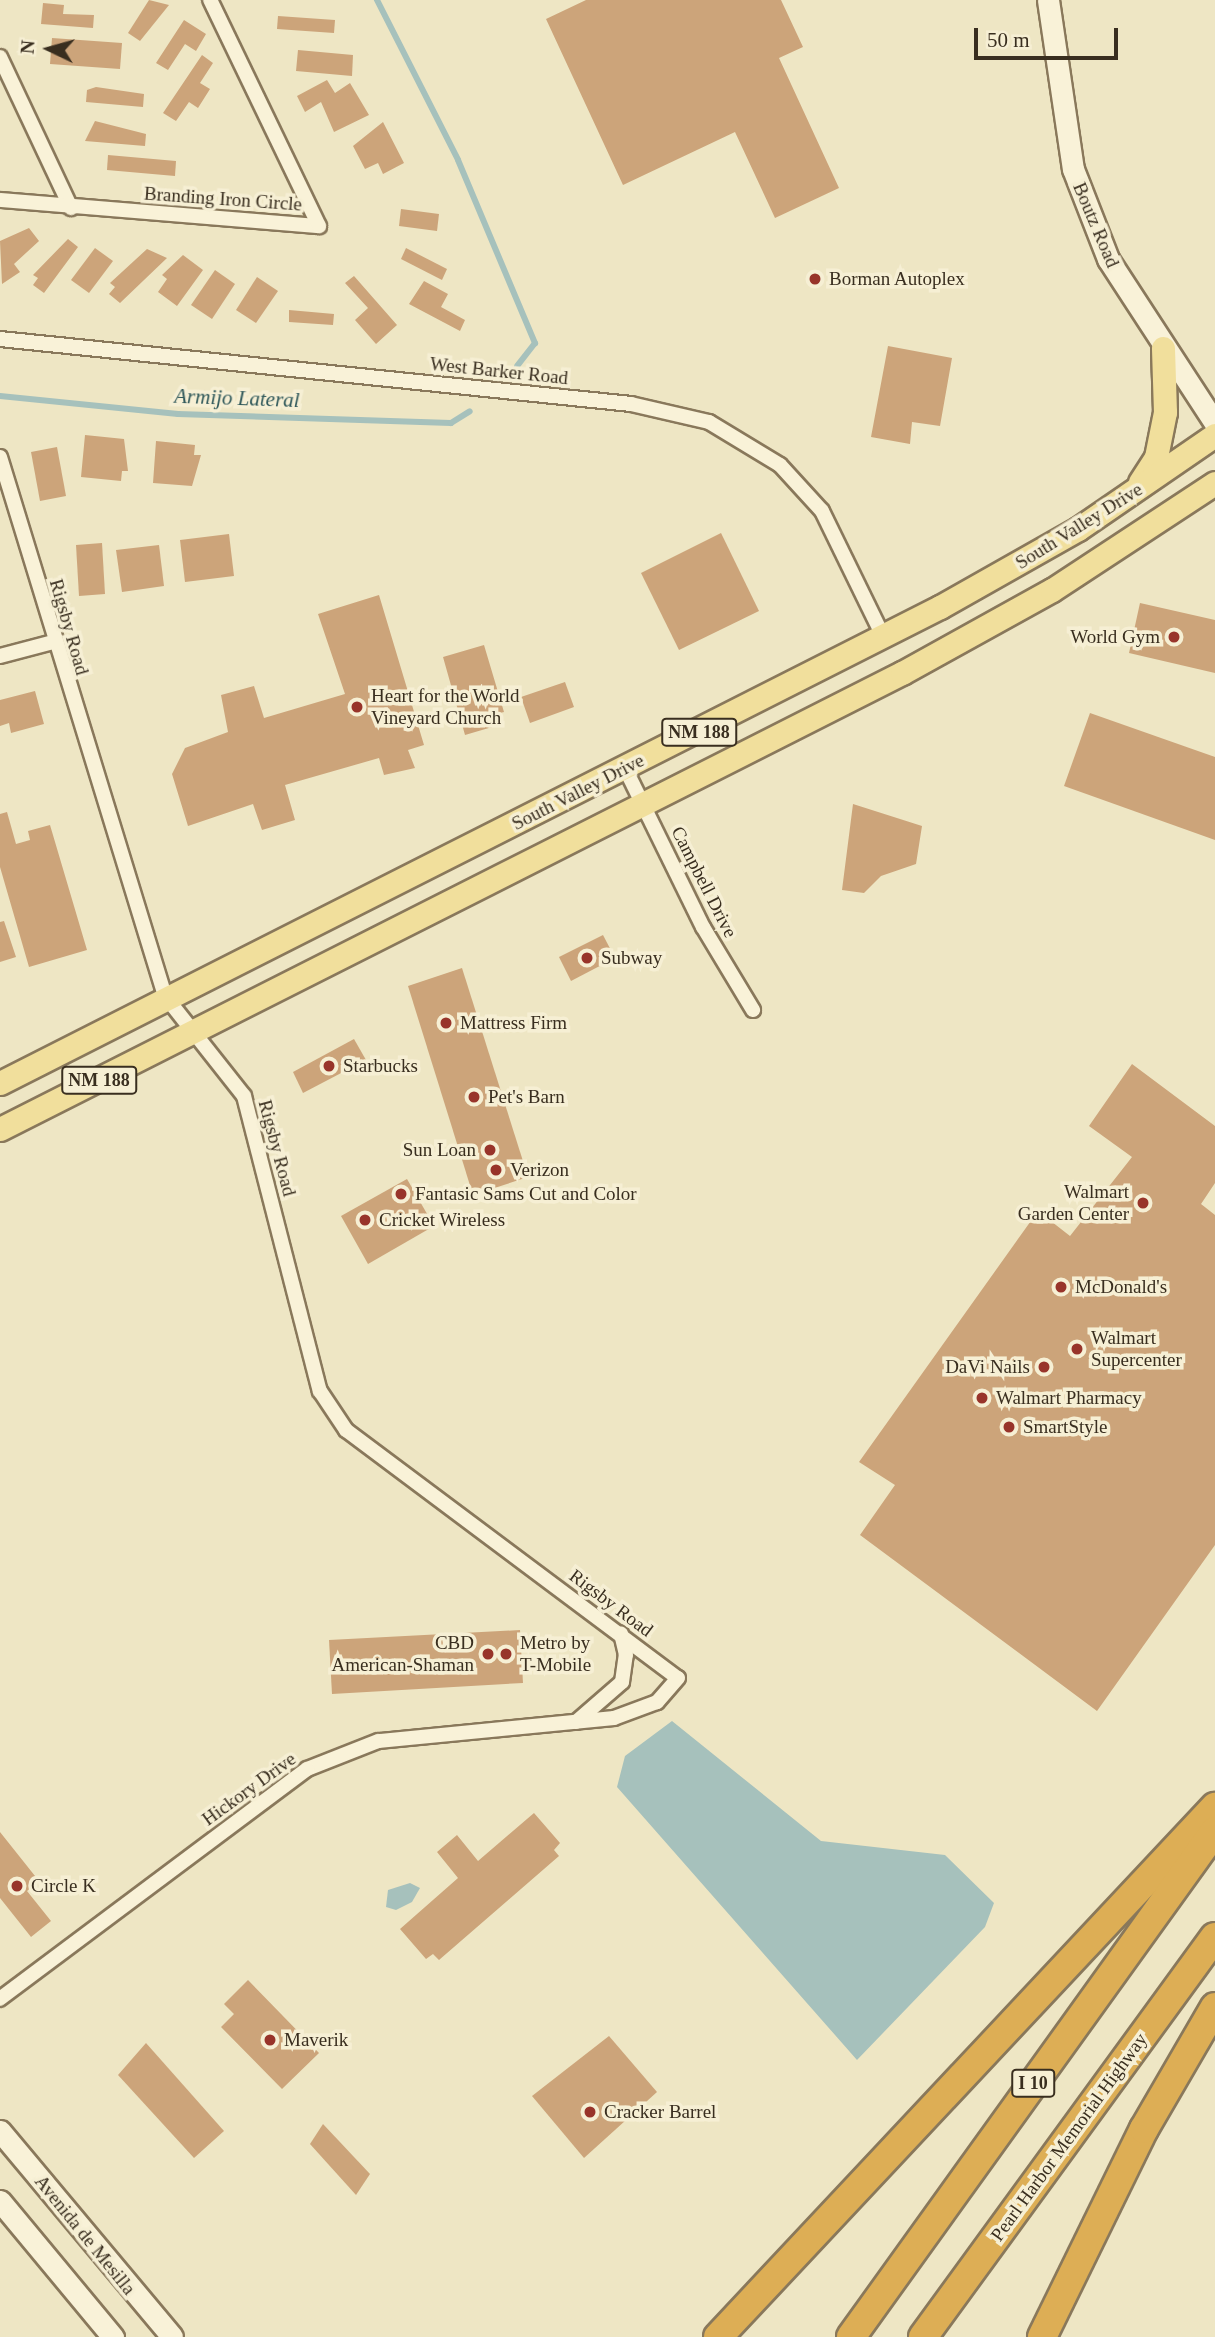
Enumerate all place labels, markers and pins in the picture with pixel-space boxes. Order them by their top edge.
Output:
place label: Borman Autoplex [829,268,966,290]
marker: Borman Autoplex [807,271,823,287]
place label: World Gym [1070,626,1160,648]
marker: World Gym [1166,629,1182,645]
place label: Heart for the World Vineyard Church [371,685,520,729]
marker: Heart for the World Vineyard Church [349,699,365,715]
place label: Subway [601,947,662,969]
marker: Subway [579,950,595,966]
place label: Mattress Firm [460,1012,567,1034]
marker: Mattress Firm [438,1015,454,1031]
place label: Starbucks [343,1055,418,1077]
marker: Starbucks [321,1058,337,1074]
place label: Pet's Barn [488,1086,565,1108]
marker: Pet's Barn [466,1089,482,1105]
place label: Sun Loan [403,1139,476,1161]
marker: Sun Loan [482,1142,498,1158]
place label: Verizon [510,1159,569,1181]
marker: Verizon [488,1162,504,1178]
place label: Walmart Garden Center [1018,1181,1129,1225]
place label: Fantasic Sams Cut and Color [415,1183,637,1205]
marker: Fantasic Sams Cut and Color [393,1186,409,1202]
marker: Walmart Garden Center [1135,1195,1151,1211]
place label: Cricket Wireless [379,1209,505,1231]
marker: Cricket Wireless [357,1212,373,1228]
place label: McDonald's [1075,1276,1167,1298]
marker: McDonald's [1053,1279,1069,1295]
place label: Walmart Supercenter [1091,1327,1182,1371]
marker: Walmart Supercenter [1069,1341,1085,1357]
place label: DaVi Nails [945,1356,1030,1378]
marker: DaVi Nails [1036,1359,1052,1375]
place label: Walmart Pharmacy [996,1387,1142,1409]
marker: Walmart Pharmacy [974,1390,990,1406]
place label: SmartStyle [1023,1416,1107,1438]
marker: SmartStyle [1001,1419,1017,1435]
place label: CBD American-Shaman [332,1632,474,1676]
place label: Metro by T-Mobile [520,1632,591,1676]
marker: CBD American-Shaman [480,1646,496,1662]
marker: Metro by T-Mobile [498,1646,514,1662]
place label: Circle K [31,1875,96,1897]
marker: Circle K [9,1878,25,1894]
place label: Maverik [284,2029,348,2051]
marker: Maverik [262,2032,278,2048]
place label: Cracker Barrel [604,2101,716,2123]
marker: Cracker Barrel [582,2104,598,2120]

